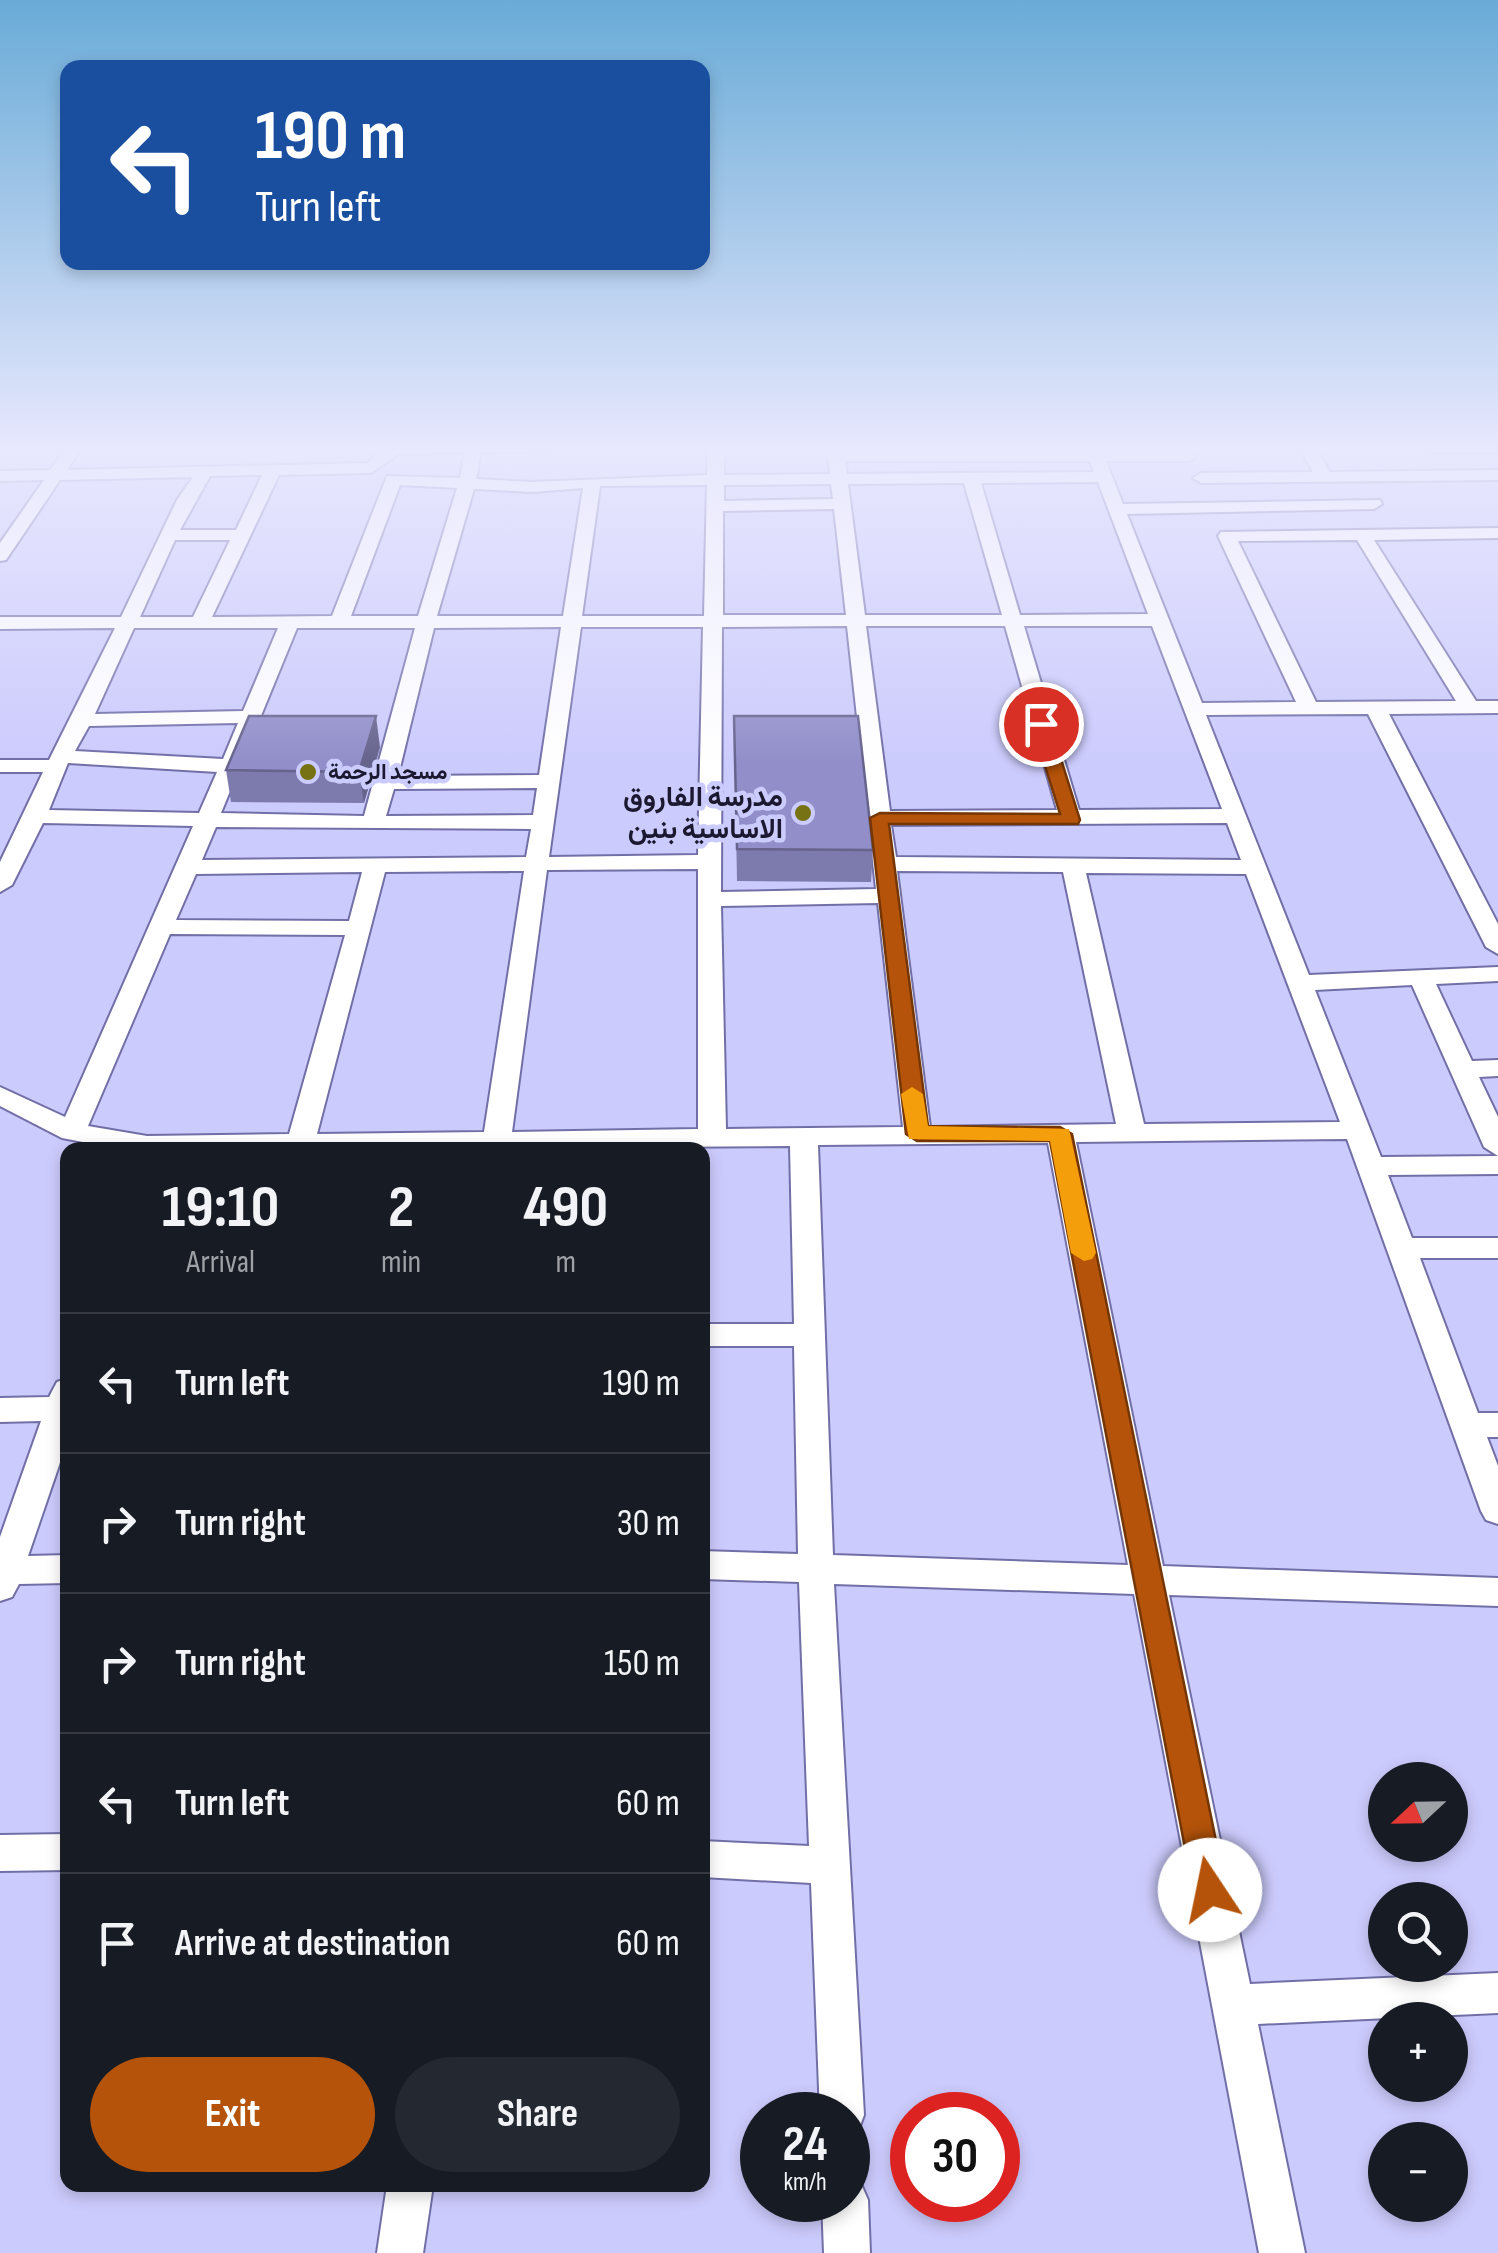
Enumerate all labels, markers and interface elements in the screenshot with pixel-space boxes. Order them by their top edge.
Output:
text: 190 m [255,95,406,179]
icon: left [90,100,220,230]
text: Turn left [255,180,381,235]
pin [999,682,1084,767]
icon: arrive [1014,697,1069,752]
place label: مسجد الرحمة [328,759,448,786]
marker: مسجد الرحمة [297,761,319,783]
place label: مدرسة الفاروق الاساسية بنين [623,781,783,846]
marker: مدرسة الفاروق الاساسية بنين [792,802,814,824]
text: 19:10 [162,1172,279,1244]
text: 2 [388,1172,414,1244]
text: 490 [523,1172,608,1244]
text: Arrival [186,1243,255,1282]
text: min [381,1243,421,1282]
text: m [555,1243,576,1282]
icon: left [90,1356,145,1411]
text: Turn left [175,1361,289,1406]
text: 190 m [602,1361,680,1406]
icon: right [90,1496,145,1551]
text: Turn right [175,1501,306,1546]
text: 30 m [617,1501,680,1546]
icon: right [90,1636,145,1691]
text: Turn right [175,1641,306,1686]
text: 150 m [604,1641,680,1686]
north arrow [1368,1762,1468,1862]
map controls [1368,1762,1468,2222]
icon: left [90,1776,145,1831]
text: Turn left [175,1781,289,1826]
text: 60 m [616,1781,680,1826]
position arrow [1158,1838,1262,1942]
button: search [1368,1882,1468,1982]
icon: arrive [90,1916,145,1971]
text: Arrive at destination [175,1921,450,1966]
text: 60 m [616,1921,680,1966]
button: + [1368,2002,1468,2102]
button: Exit [90,2057,375,2172]
button: Share [395,2057,680,2172]
speed limit sign: 30 [890,2092,1020,2222]
text: 24 [783,2115,827,2175]
button: − [1368,2122,1468,2222]
text: km/h [783,2167,827,2198]

